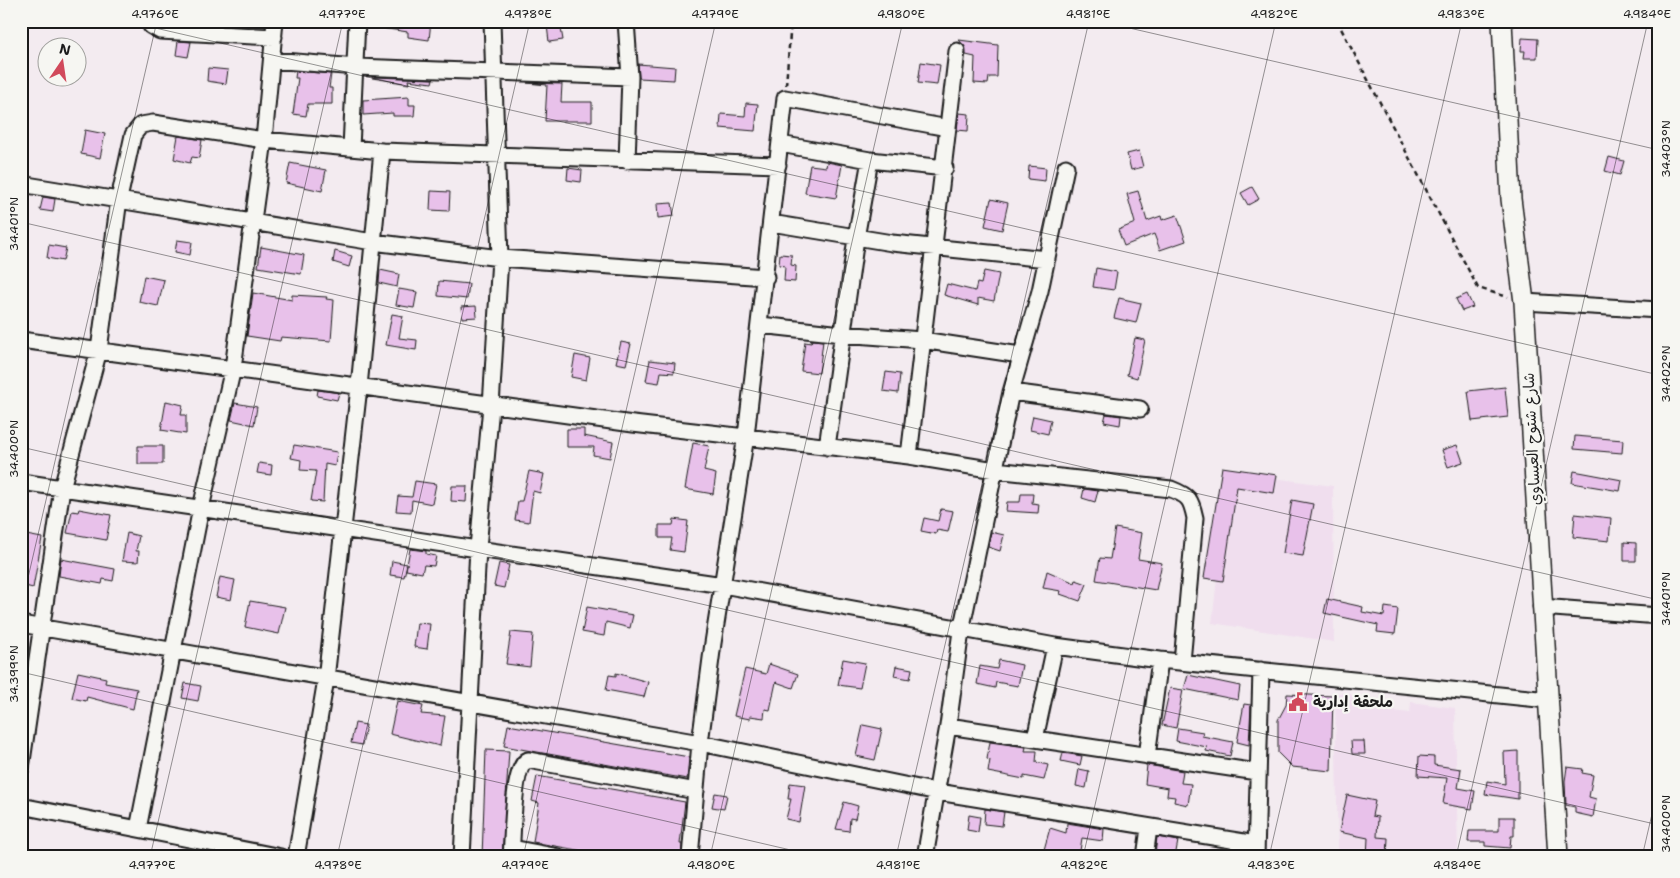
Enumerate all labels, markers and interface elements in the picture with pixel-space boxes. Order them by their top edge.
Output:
text: 4.976°E [131,6,179,22]
text: 4.977°E [318,6,366,22]
text: 4.978°E [504,6,552,22]
text: 4.979°E [691,6,739,22]
text: 4.980°E [877,6,925,22]
text: 4.981°E [1066,6,1110,22]
text: 4.982°E [1250,6,1298,22]
text: 4.983°E [1437,6,1485,22]
text: 4.984°E [1623,6,1671,22]
north arrow [38,38,88,88]
text: N [57,39,72,59]
text: 34.403°N [1658,120,1674,178]
text: 34.401°N [6,197,22,251]
text: 34.402°N [1658,345,1674,403]
street label: شارع شتوح العيساوي [1519,372,1546,506]
text: 34.400°N [6,420,22,478]
text: 34.401°N [1658,572,1674,626]
text: 34.399°N [6,645,22,703]
public building icon: ملحقة إدارية [1287,691,1309,713]
place label: ملحقة إدارية [1313,692,1393,712]
text: 34.400°N [1658,795,1674,853]
text: 4.977°E [128,857,176,873]
text: 4.978°E [314,857,362,873]
text: 4.979°E [501,857,549,873]
text: 4.980°E [687,857,735,873]
text: 4.981°E [876,857,920,873]
text: 4.982°E [1060,857,1108,873]
text: 4.983°E [1247,857,1295,873]
text: 4.984°E [1433,857,1481,873]

